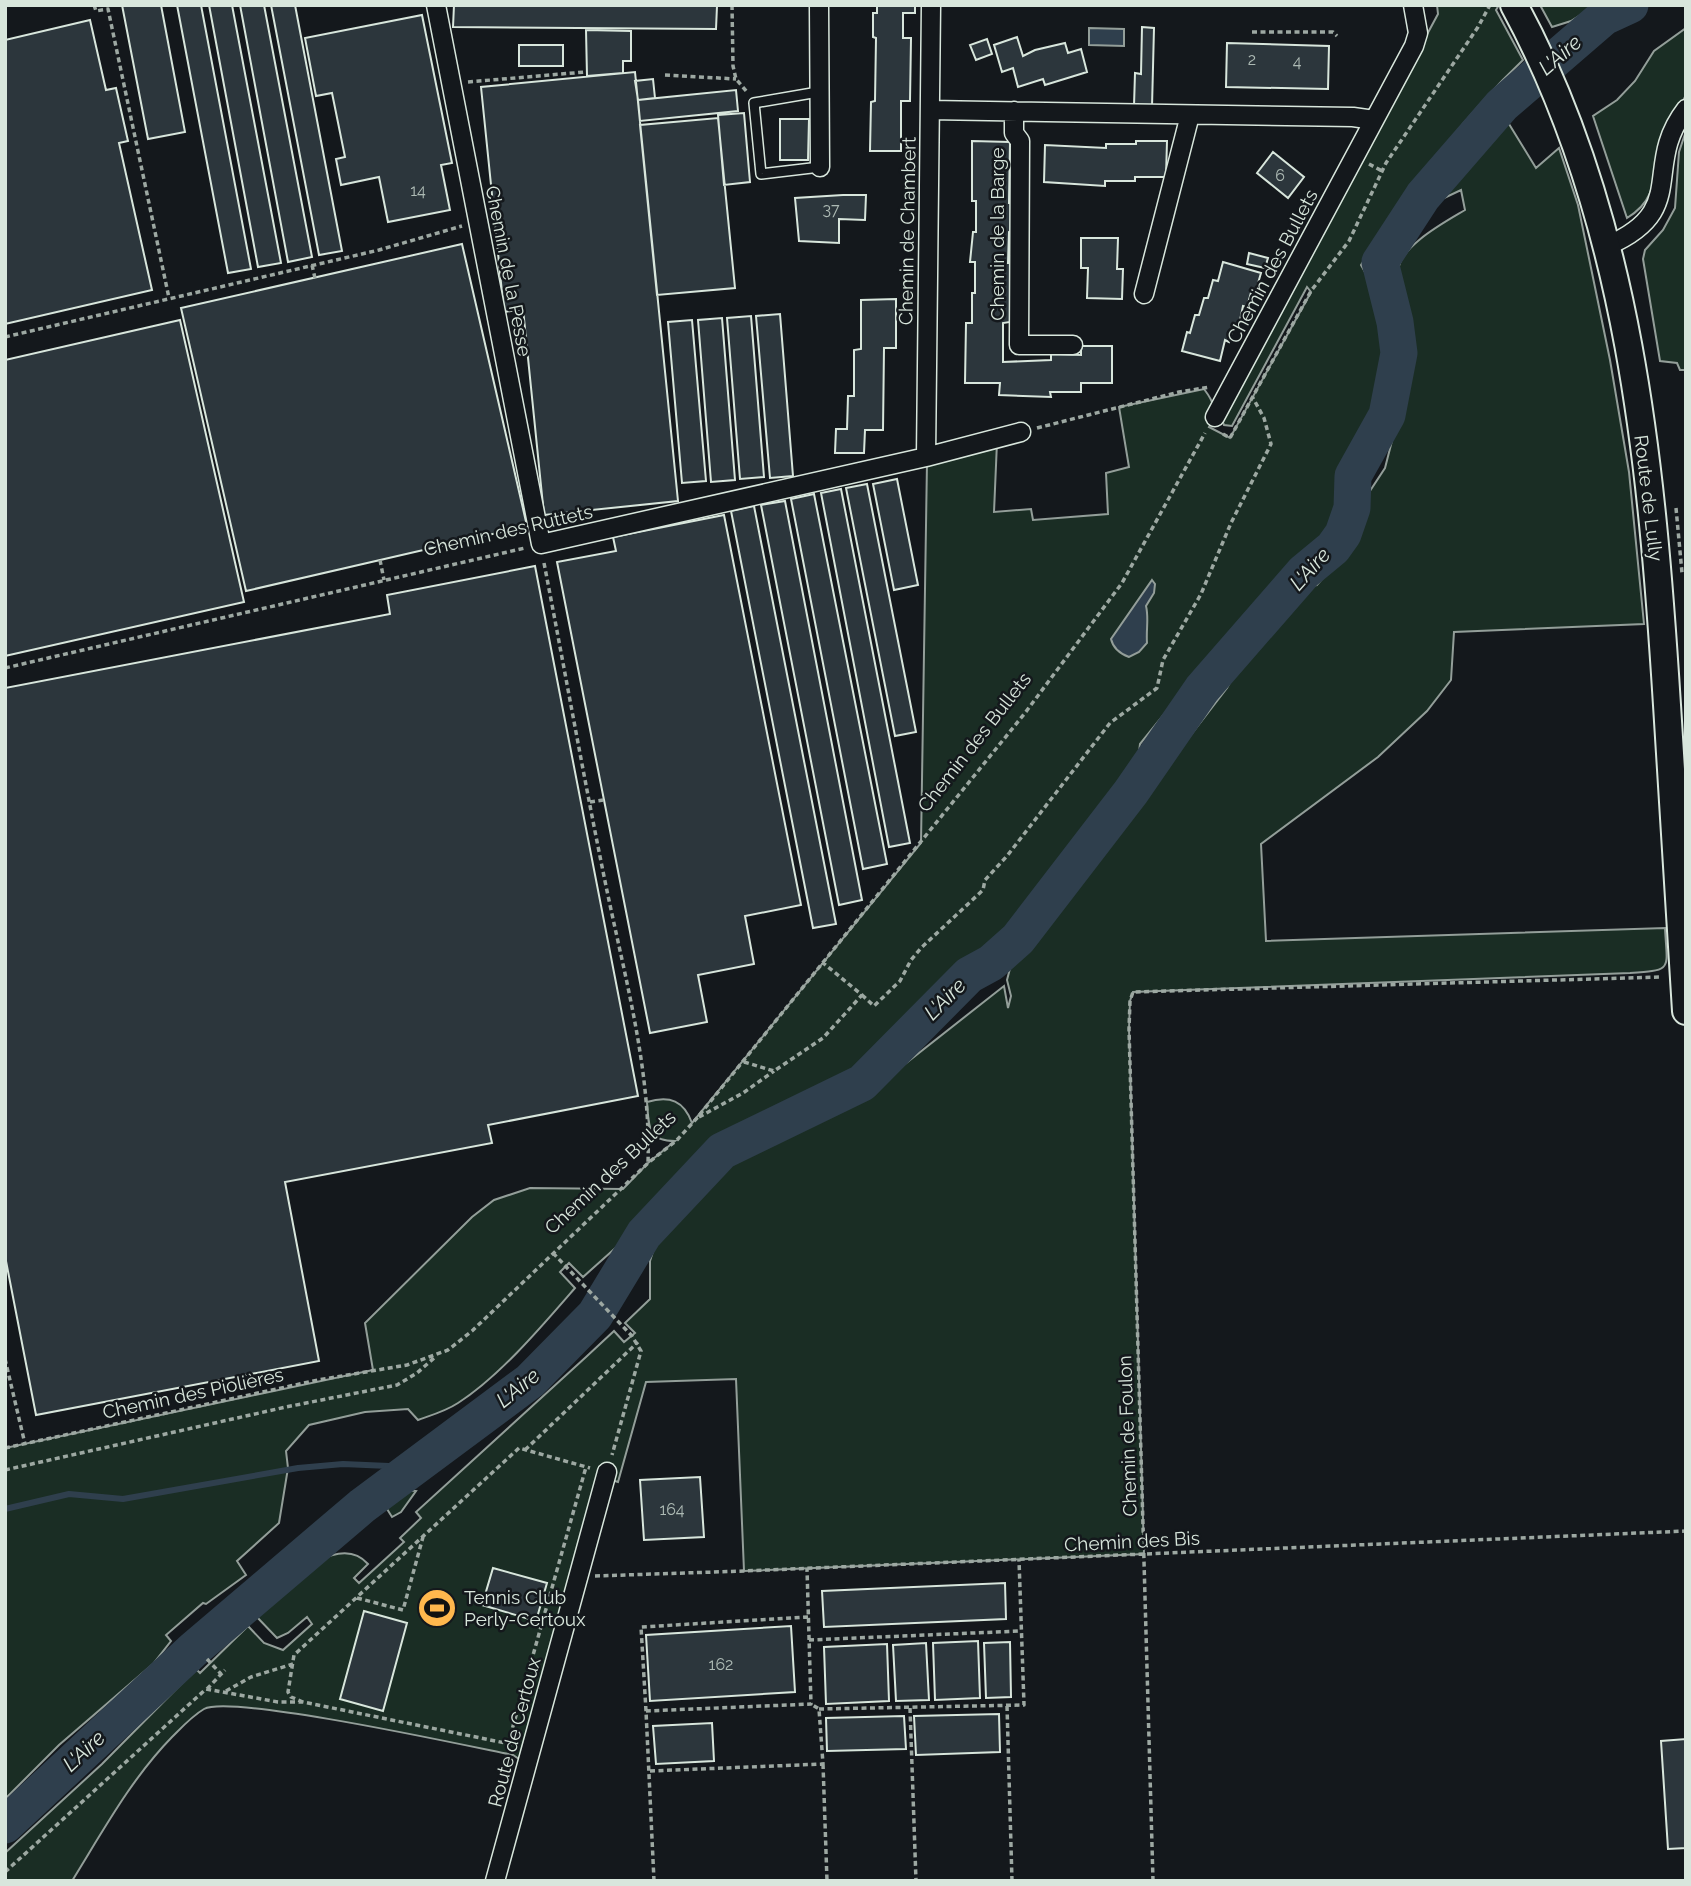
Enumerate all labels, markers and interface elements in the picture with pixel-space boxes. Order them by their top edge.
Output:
water label: L'Aire [1533,29,1586,80]
house number: 2 [1248,50,1256,69]
house number: 4 [1293,52,1302,71]
street label: Chemin de Chambert [894,136,920,325]
street label: Chemin de la Barge [986,147,1008,321]
house number: 6 [1275,166,1285,185]
house number: 14 [410,181,426,200]
street label: Chemin de la Pesse [482,184,536,358]
street label: Chemin des Bullets [1222,185,1322,347]
house number: 37 [822,200,840,219]
street label: Route de Lully [1630,433,1668,563]
street label: Chemin des Ruttets [421,500,595,560]
water label: L'Aire [1284,542,1335,595]
street label: Chemin des Bullets [913,668,1035,816]
water label: L'Aire [919,973,971,1025]
street label: Chemin des Bullets [540,1106,680,1238]
street label: Chemin de Foulon [1113,1355,1141,1517]
street label: Chemin des Piolières [101,1363,285,1423]
water label: L'Aire [491,1363,544,1413]
house number: 164 [659,1500,685,1519]
street label: Chemin des Bis [1064,1526,1200,1556]
place label: Tennis Club Perly-Certoux [464,1586,586,1630]
sports icon: Tennis Club Perly-Certoux [416,1587,458,1629]
street label: Route de Certoux [483,1654,545,1809]
house number: 162 [709,1655,733,1674]
water label: L'Aire [57,1725,110,1776]

